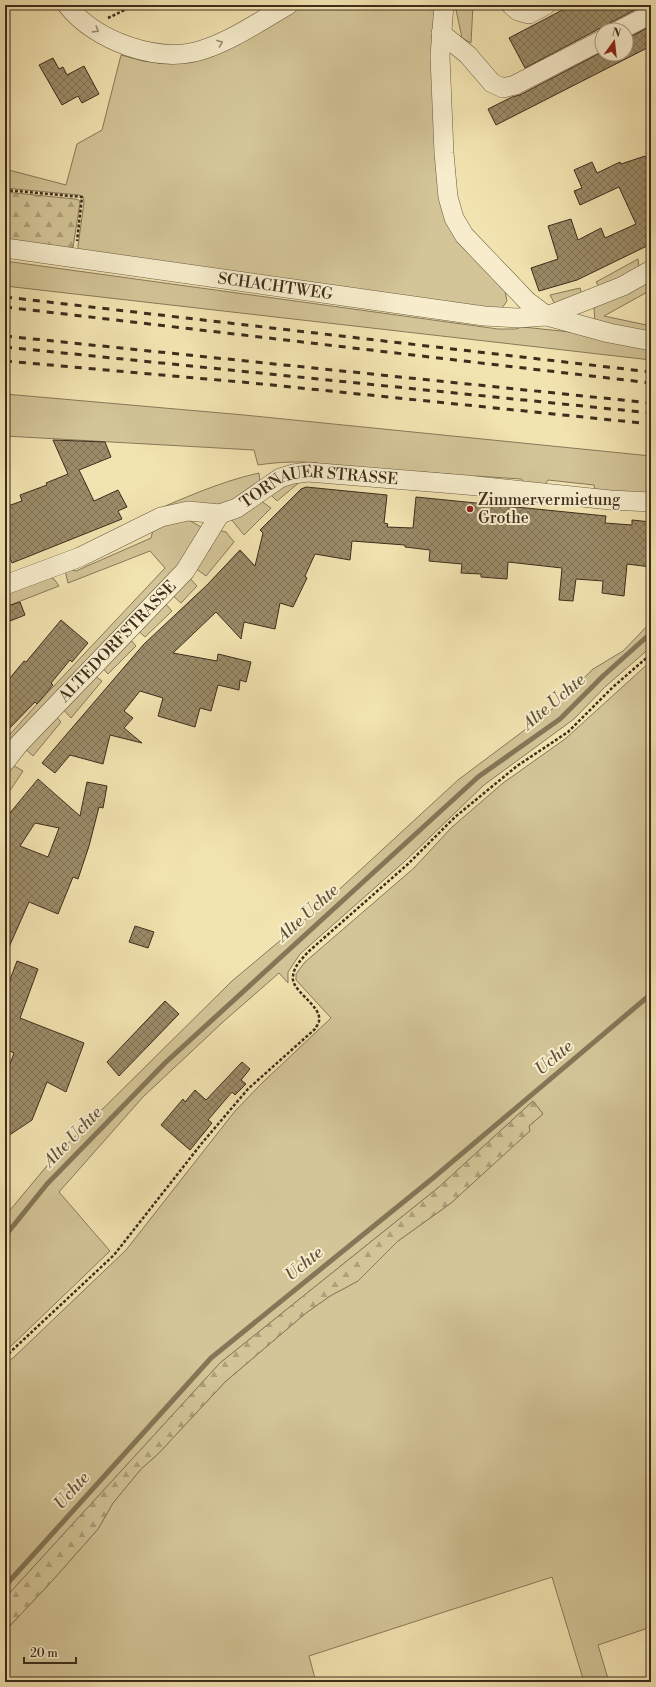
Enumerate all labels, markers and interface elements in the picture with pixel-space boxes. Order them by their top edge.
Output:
north arrow [594,22,634,62]
text: N [610,25,623,41]
one-way arrow [92,26,99,33]
one-way arrow [217,39,224,47]
street label: SCHACHTWEG [216,268,334,304]
street label: TORNAUER STRASSE [236,461,399,513]
place label: Zimmervermietung Grothe [478,490,621,528]
marker: Zimmervermietung Grothe [465,504,475,514]
street label: ALTEDORFSTRASSE [54,576,180,707]
water label: Alte Uchte [516,669,590,736]
water label: Alte Uchte [271,879,344,948]
water label: Uchte [530,1036,578,1080]
water label: Alte Uchte [37,1102,107,1173]
water label: Uchte [280,1242,328,1286]
water label: Uchte [49,1468,95,1514]
scale bar [24,1639,76,1665]
text: 20 m [30,1646,58,1661]

